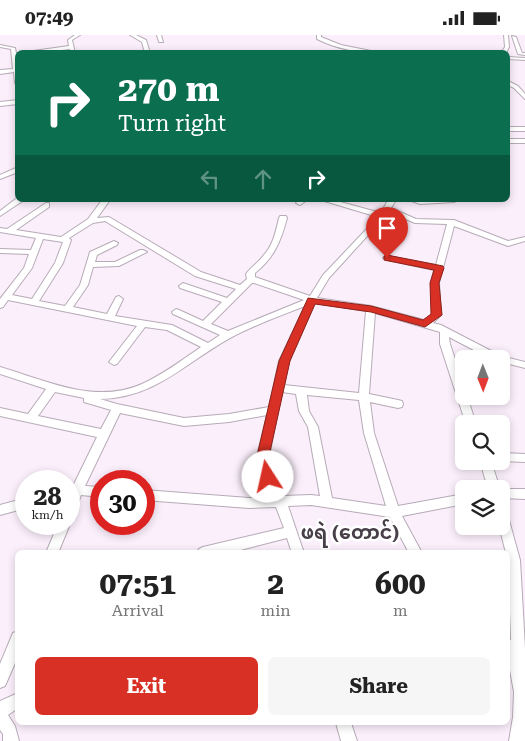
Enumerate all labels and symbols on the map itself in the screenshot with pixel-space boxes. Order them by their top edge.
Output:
pin [366,207,408,258]
north arrow [455,350,510,405]
position arrow [241,450,293,502]
speed limit sign: 30 [90,470,155,535]
district label: ဖရဲ (တောင်) [301,519,399,548]

